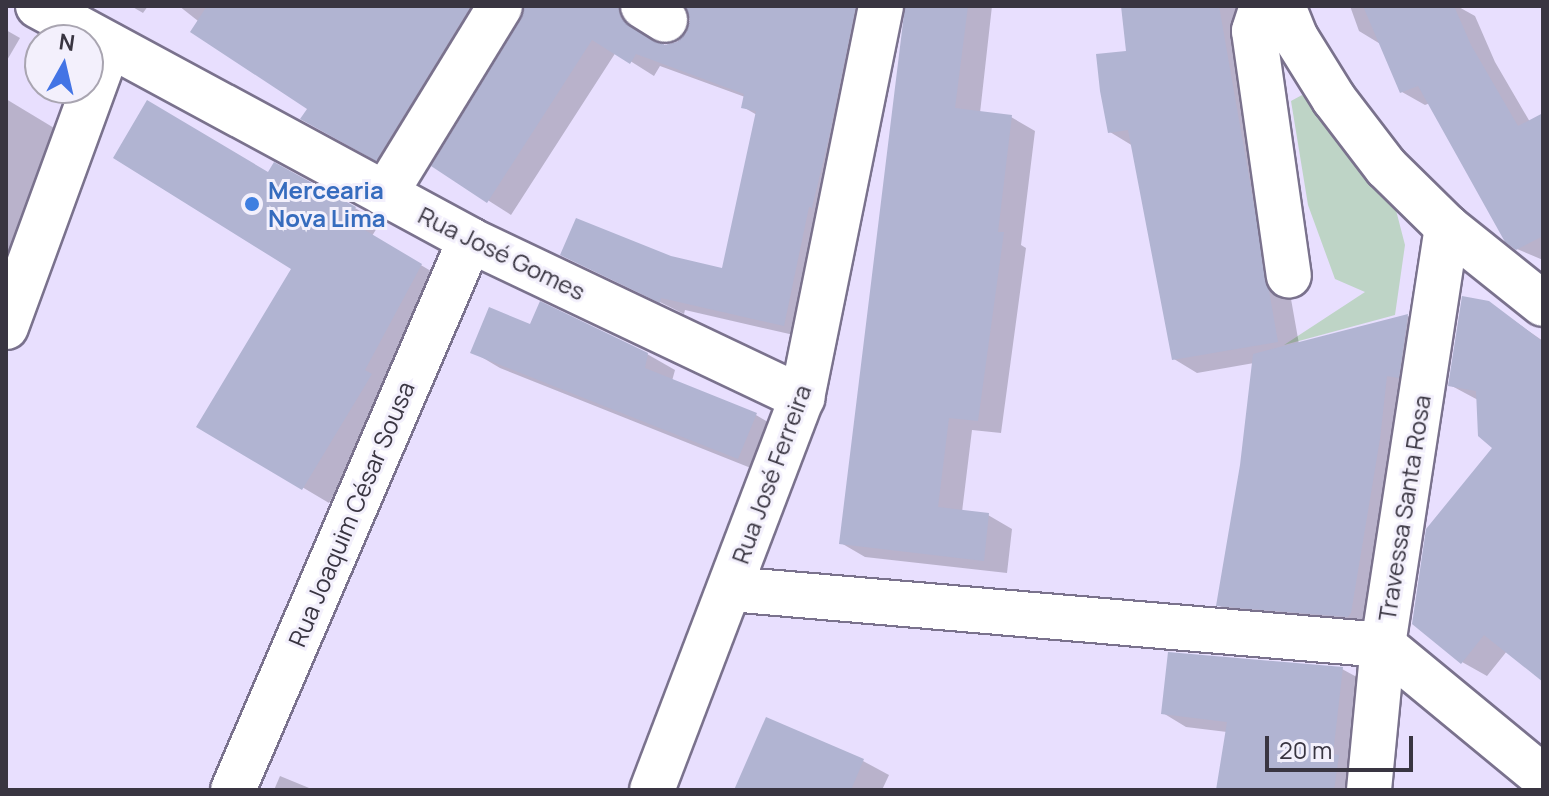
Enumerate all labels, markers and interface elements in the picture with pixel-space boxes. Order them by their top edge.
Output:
north arrow [24,24,104,104]
text: N [57,26,77,58]
place label: Mercearia Nova Lima [268,176,386,232]
marker: Mercearia Nova Lima [243,195,261,213]
street label: Rua José Gomes [414,200,590,306]
street label: Rua Joaquim César Sousa [282,377,420,651]
street label: Rua José Ferreira [725,381,817,567]
street label: Travessa Santa Rosa [1372,393,1436,623]
scale bar [1269,720,1417,770]
text: 20 m [1279,733,1332,766]

